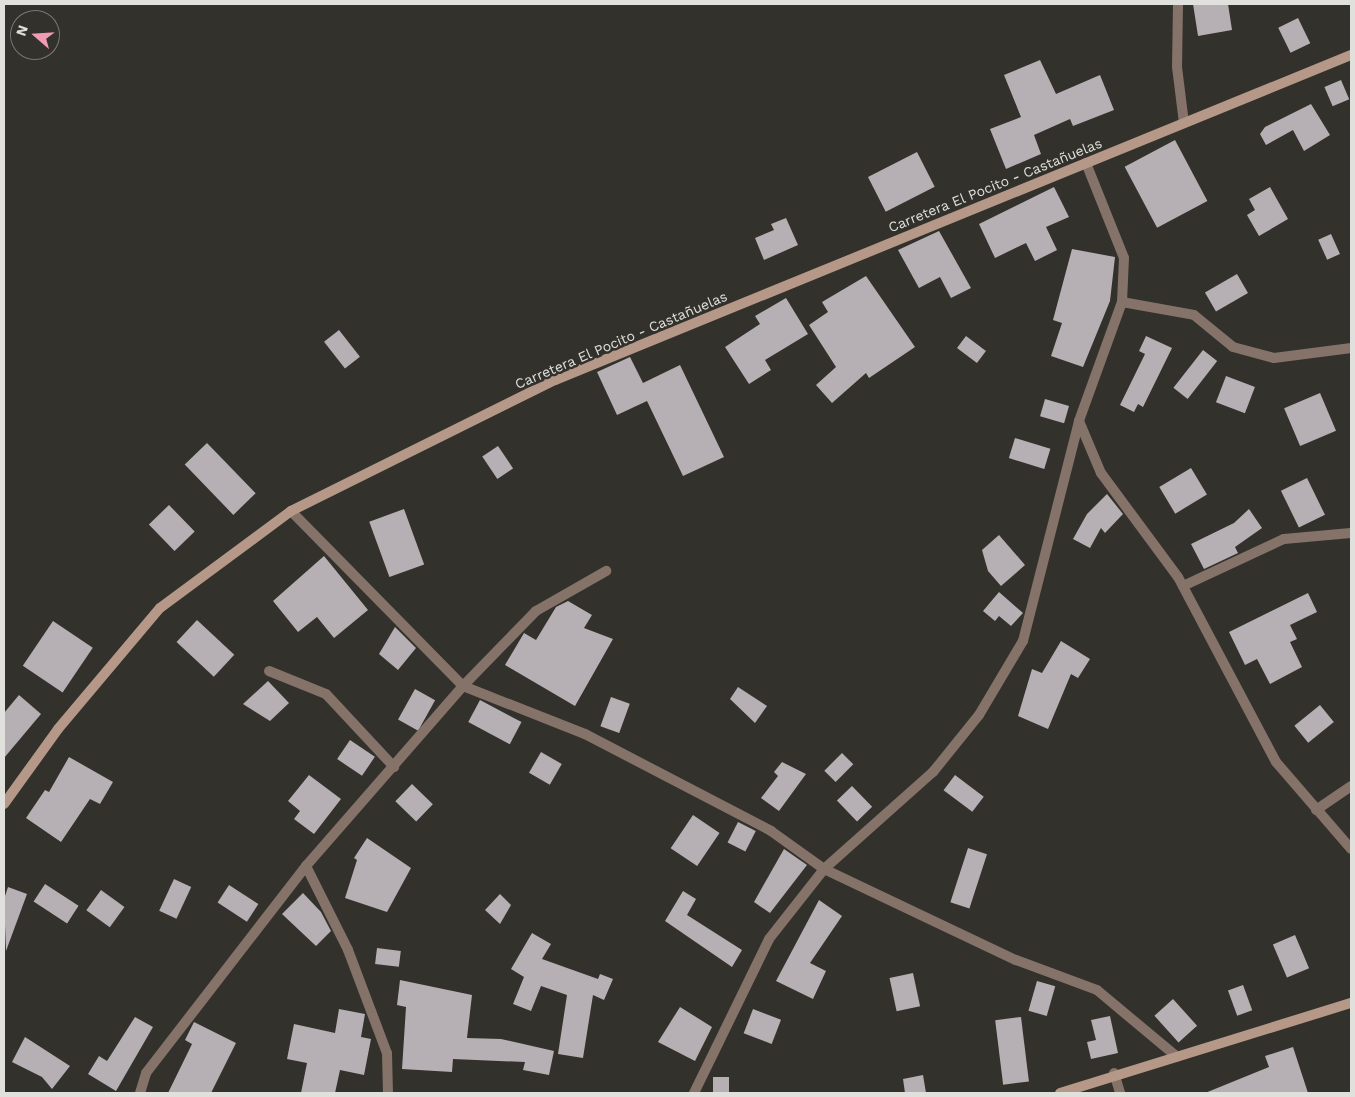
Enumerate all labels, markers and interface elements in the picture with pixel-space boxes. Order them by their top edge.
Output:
north arrow [10,10,60,60]
text: N [13,23,31,38]
street label: Carretera El Pocito - Castañuelas [885,134,1105,236]
street label: Carretera El Pocito - Castañuelas [512,287,730,393]

